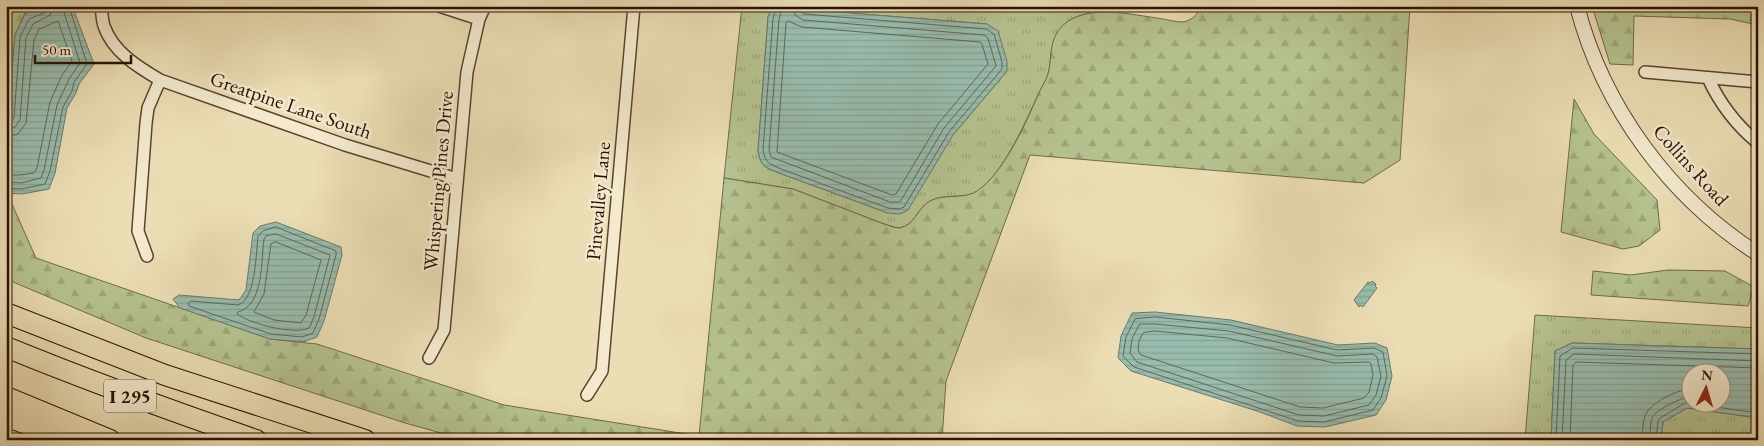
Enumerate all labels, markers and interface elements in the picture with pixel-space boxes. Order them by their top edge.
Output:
scale bar [35,32,131,64]
text: 50 m [42,40,71,59]
street label: Greatpine Lane South [207,65,375,145]
street label: Whispering Pines Drive [417,90,459,272]
street label: Collins Road [1647,119,1735,212]
street label: Pinevalley Lane [580,140,616,261]
north arrow [1682,364,1732,414]
text: N [1701,366,1714,385]
road number: I 295 [104,380,156,412]

